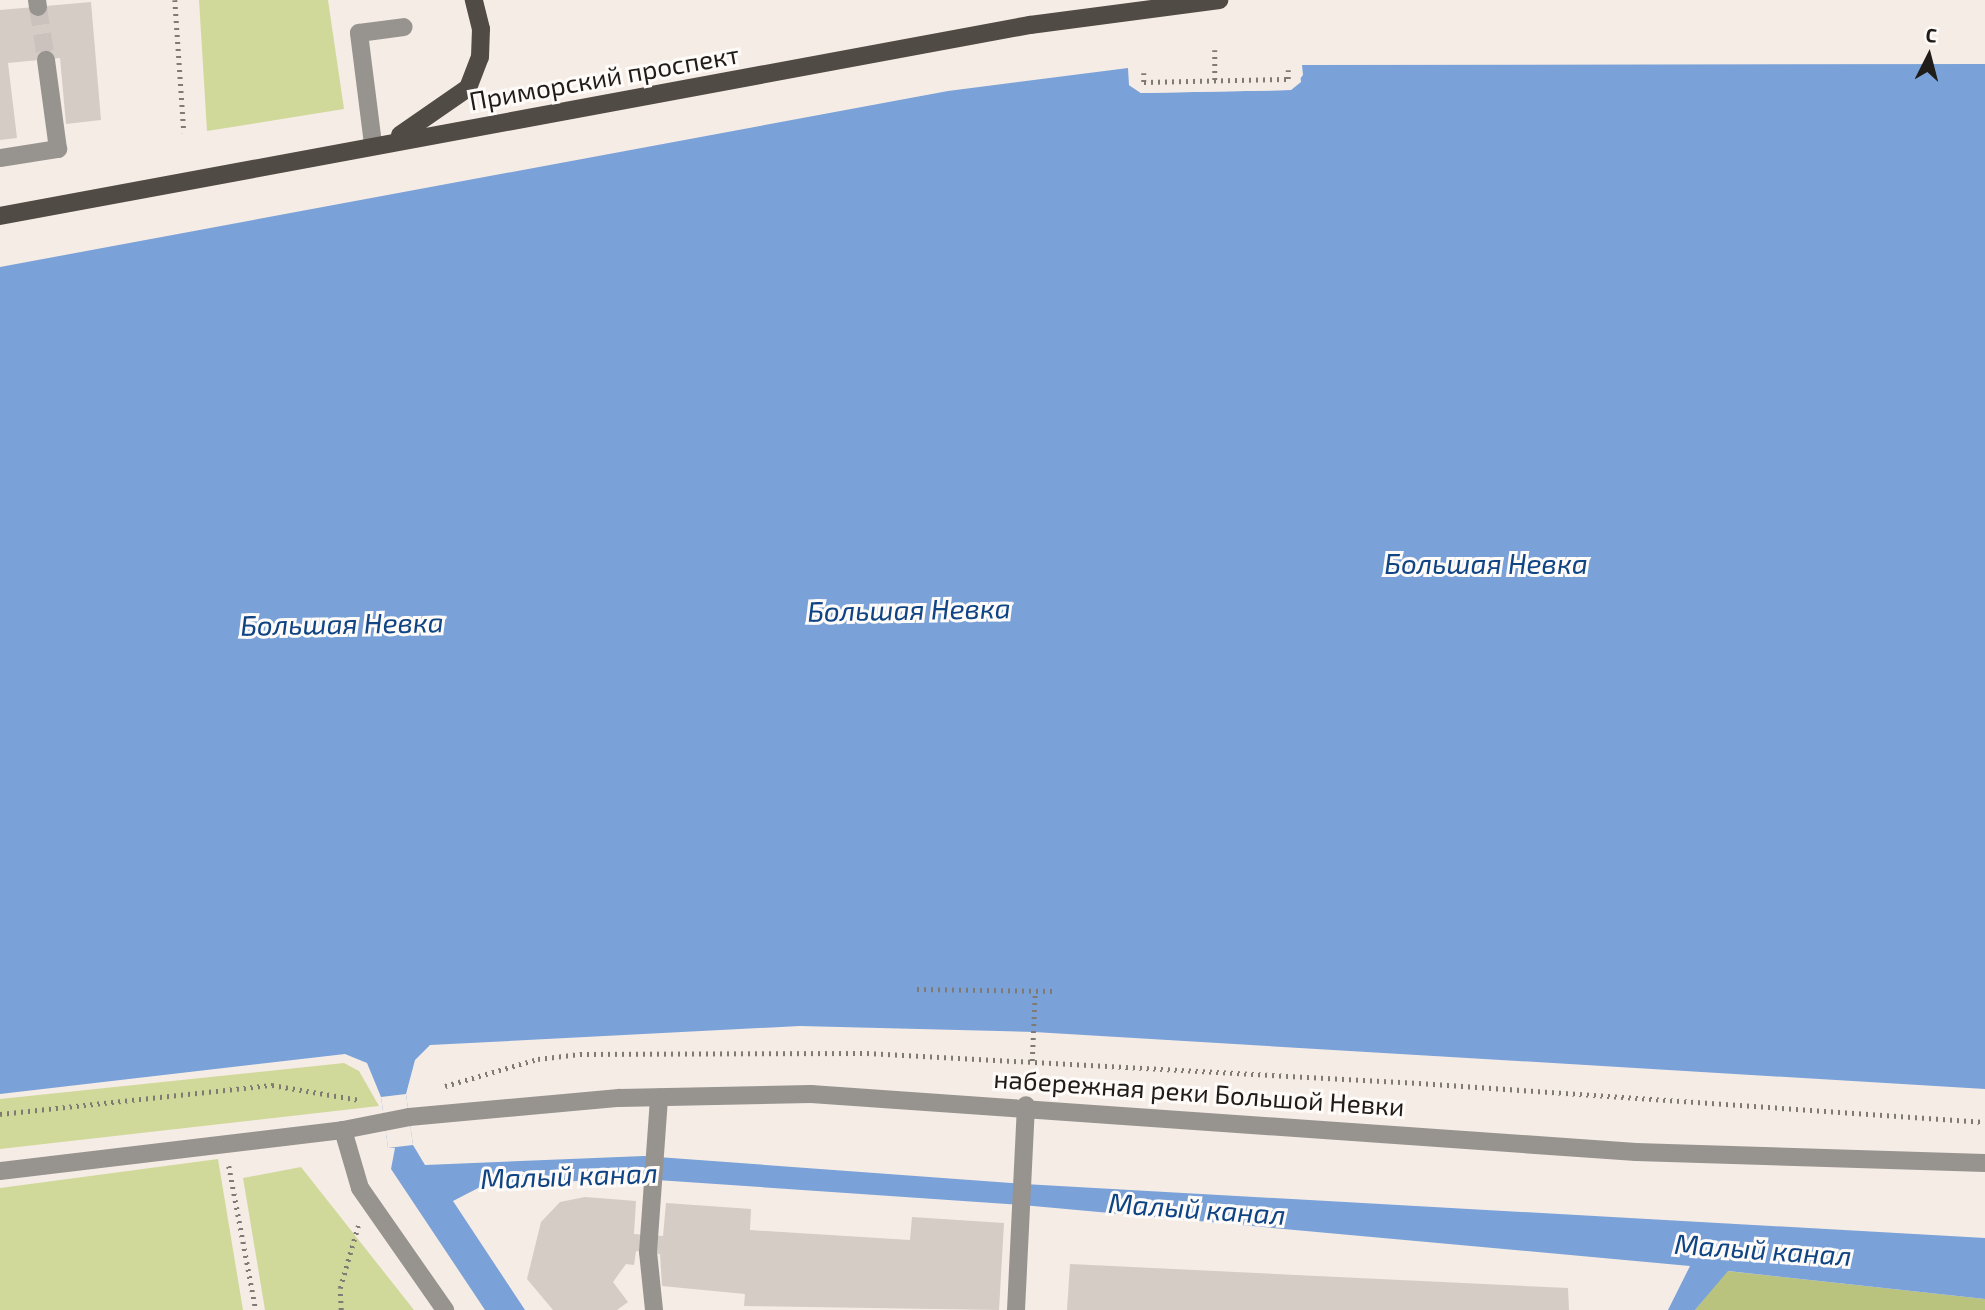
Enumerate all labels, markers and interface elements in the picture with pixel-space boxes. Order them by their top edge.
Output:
north arrow [1894,21,1964,91]
text: С [1924,23,1938,47]
street label: Приморский проспект [467,38,741,116]
water label: Большая Невка [1384,546,1588,580]
water label: Большая Невка [807,590,1011,628]
water label: Большая Невка [240,604,444,642]
street label: набережная реки Большой Невки [993,1062,1405,1122]
water label: Малый канал [480,1155,658,1195]
water label: Малый канал [1107,1185,1287,1231]
water label: Малый канал [1673,1226,1853,1272]

